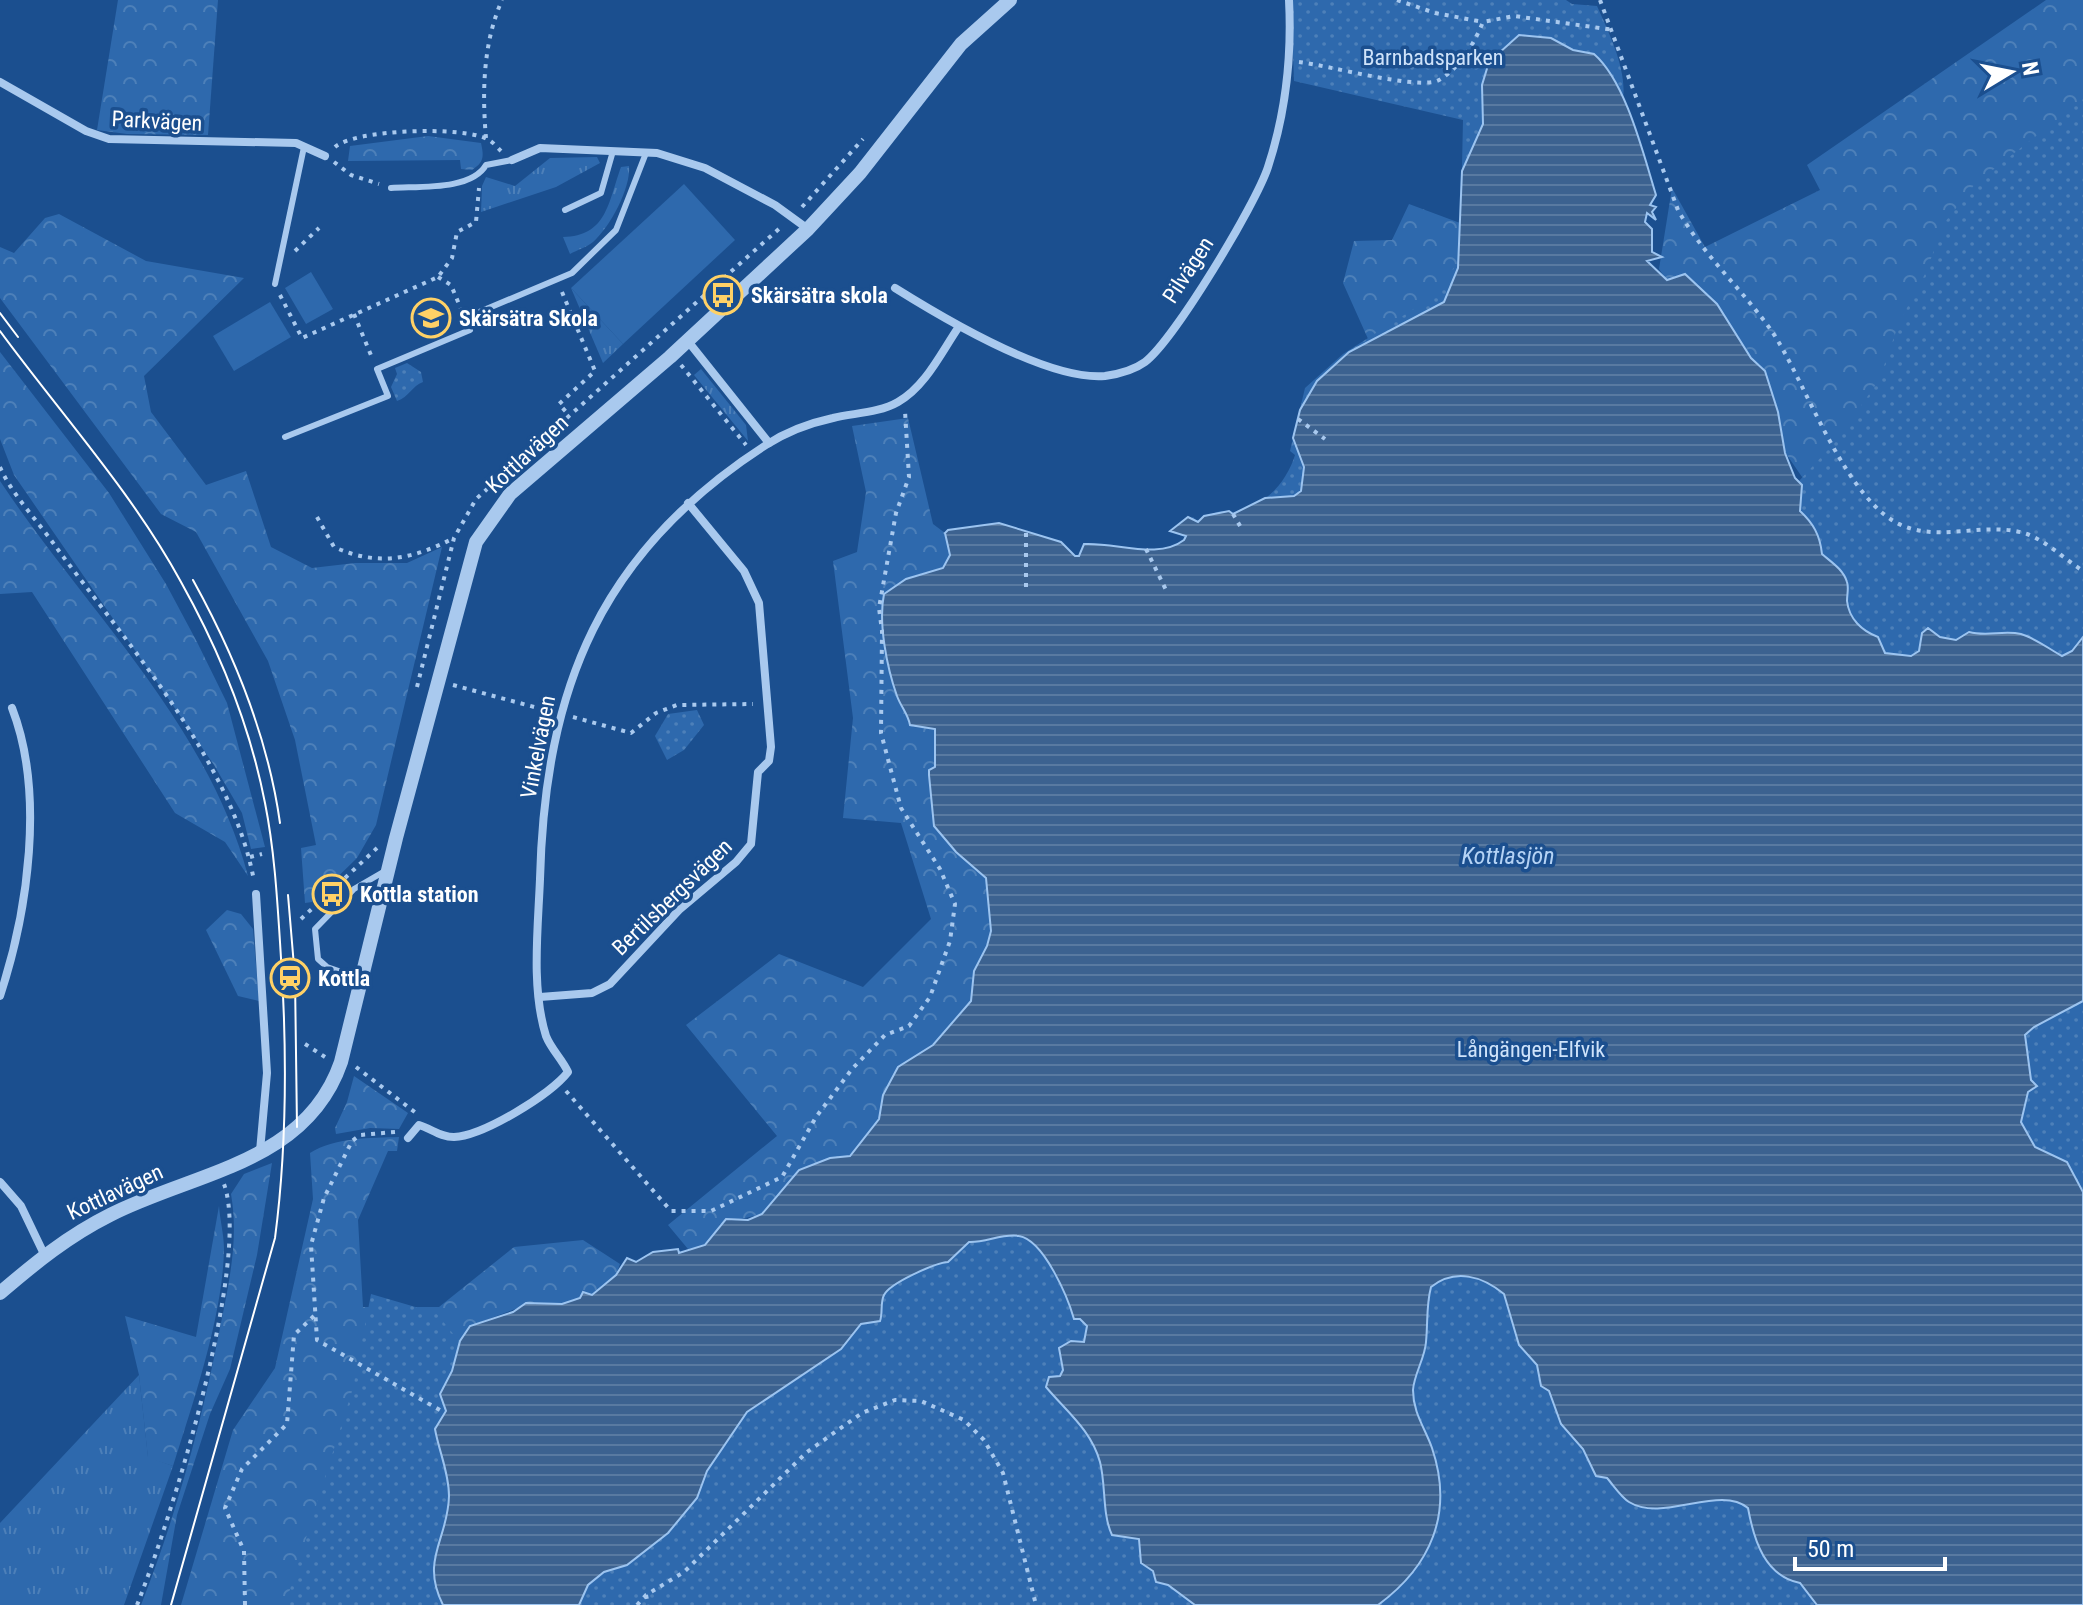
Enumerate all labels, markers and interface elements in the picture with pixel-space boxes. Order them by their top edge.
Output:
north arrow [1971,32,2051,112]
park label: Barnbadsparken [1362,45,1504,70]
text: N [2017,60,2044,77]
street label: Parkvägen [111,106,203,136]
street label: Pilvägen [1157,232,1219,308]
bus stop icon: Skärsätra skola [702,274,744,316]
place label: Skärsätra skola [751,283,888,308]
school or university icon: Skärsätra Skola [410,297,452,339]
place label: Skärsätra Skola [459,306,598,331]
street label: Kottlavägen [481,410,573,498]
street label: Vinkelvägen [516,693,560,801]
street label: Bertilsbergsvägen [607,834,737,960]
water label: Kottlasjön [1461,842,1555,870]
bus stop icon: Kottla station [311,873,353,915]
place label: Kottla station [360,882,478,907]
station icon: Kottla [269,957,311,999]
place label: Kottla [318,966,370,991]
park label: Långängen-Elfvik [1457,1037,1605,1062]
street label: Kottlavägen [63,1159,167,1225]
scale bar [1795,1521,1945,1571]
text: 50 m [1807,1535,1854,1563]

